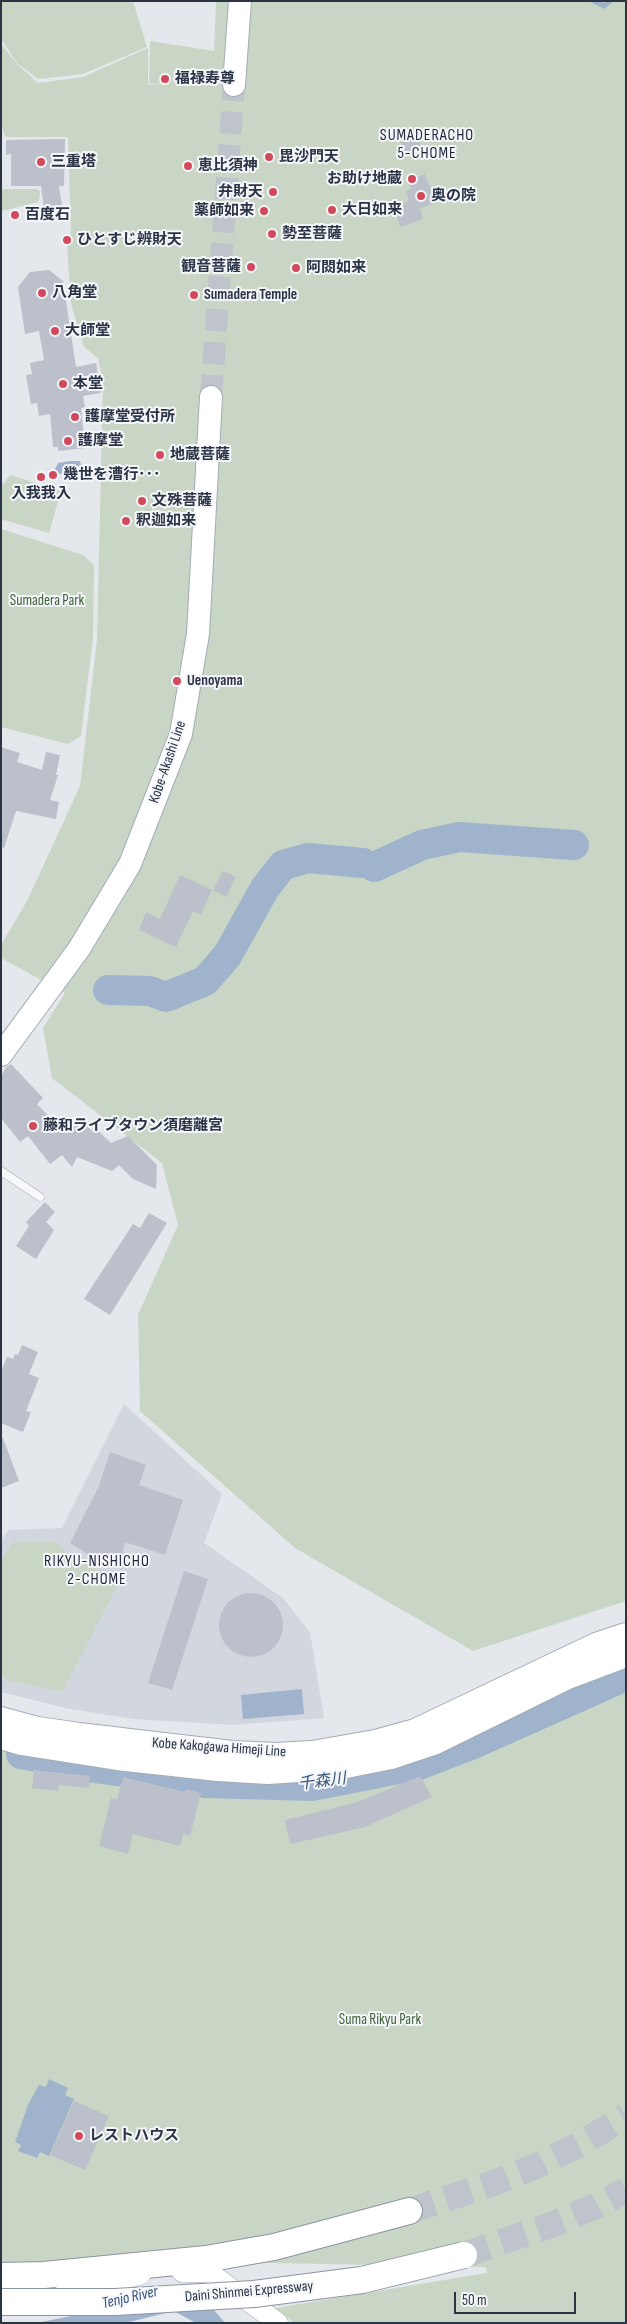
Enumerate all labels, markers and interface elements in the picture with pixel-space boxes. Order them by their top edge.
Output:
place label: 福禄寿尊 [175,70,235,88]
marker: 福禄寿尊 [159,73,171,85]
district label: SUMADERACHO 5-CHOME [378,126,476,164]
place label: 毘沙門天 [279,148,339,166]
marker: 毘沙門天 [263,151,275,163]
place label: 三重塔 [51,153,96,171]
marker: 三重塔 [35,156,47,168]
place label: 恵比須神 [198,157,258,175]
marker: 恵比須神 [182,160,194,172]
place label: お助け地蔵 [327,170,402,188]
marker: お助け地蔵 [406,173,418,185]
place label: 弁財天 [218,183,263,201]
marker: 弁財天 [267,186,279,198]
place label: 奥の院 [431,187,476,205]
marker: 奥の院 [415,190,427,202]
place label: 大日如来 [342,201,402,219]
place label: 薬師如来 [194,202,254,220]
marker: 大日如来 [326,204,338,216]
marker: 薬師如来 [258,205,270,217]
place label: 百度石 [25,206,70,224]
marker: 百度石 [9,209,21,221]
place label: 勢至菩薩 [282,225,342,243]
marker: 勢至菩薩 [266,228,278,240]
place label: ひとすじ辨財天 [77,231,182,249]
marker: ひとすじ辨財天 [61,234,73,246]
place label: 観音菩薩 [181,258,241,276]
place label: 阿閦如来 [306,259,366,277]
marker: 観音菩薩 [245,261,257,273]
marker: 阿閦如来 [290,262,302,274]
place label: 八角堂 [52,284,97,302]
place label: Sumadera Temple [204,286,297,304]
marker: 八角堂 [36,287,48,299]
marker: Sumadera Temple [188,289,200,301]
place label: 大師堂 [65,322,110,340]
marker: 大師堂 [49,325,61,337]
place label: 本堂 [73,375,103,393]
marker: 本堂 [57,378,69,390]
place label: 護摩堂受付所 [85,408,175,426]
marker: 護摩堂受付所 [69,411,81,423]
place label: 護摩堂 [78,432,123,450]
marker: 護摩堂 [62,435,74,447]
place label: 地蔵菩薩 [170,446,230,464]
marker: 地蔵菩薩 [154,449,166,461]
place label: 幾世を漕行･･･ [63,466,160,484]
marker: 幾世を漕行･･･ [47,469,59,481]
marker: 入我我入 [35,471,47,483]
place label: 入我我入 [11,485,71,503]
place label: 文殊菩薩 [152,492,212,510]
marker: 文殊菩薩 [136,495,148,507]
place label: 釈迦如来 [136,512,196,530]
marker: 釈迦如来 [120,515,132,527]
park label: Sumadera Park [10,592,84,610]
place label: Uenoyama [187,672,243,690]
marker: Uenoyama [171,675,183,687]
street label: Kobe-Akashi Line [145,718,191,806]
place label: 藤和ライブタウン須磨離宮 [43,1117,223,1135]
marker: 藤和ライブタウン須磨離宮 [27,1120,39,1132]
district label: RIKYU-NISHICHO 2-CHOME [42,1552,152,1590]
street label: Kobe Kakogawa Himeji Line [151,1734,287,1762]
water label: 千森川 [297,1770,347,1794]
park label: Suma Rikyu Park [339,2011,421,2029]
place label: レストハウス [89,2127,179,2145]
marker: レストハウス [73,2130,85,2142]
street label: Daini Shinmei Expressway [184,2277,314,2307]
water label: Tenjo River [100,2282,160,2314]
scale bar [457,2282,580,2314]
text: 50 m [462,2291,487,2310]

